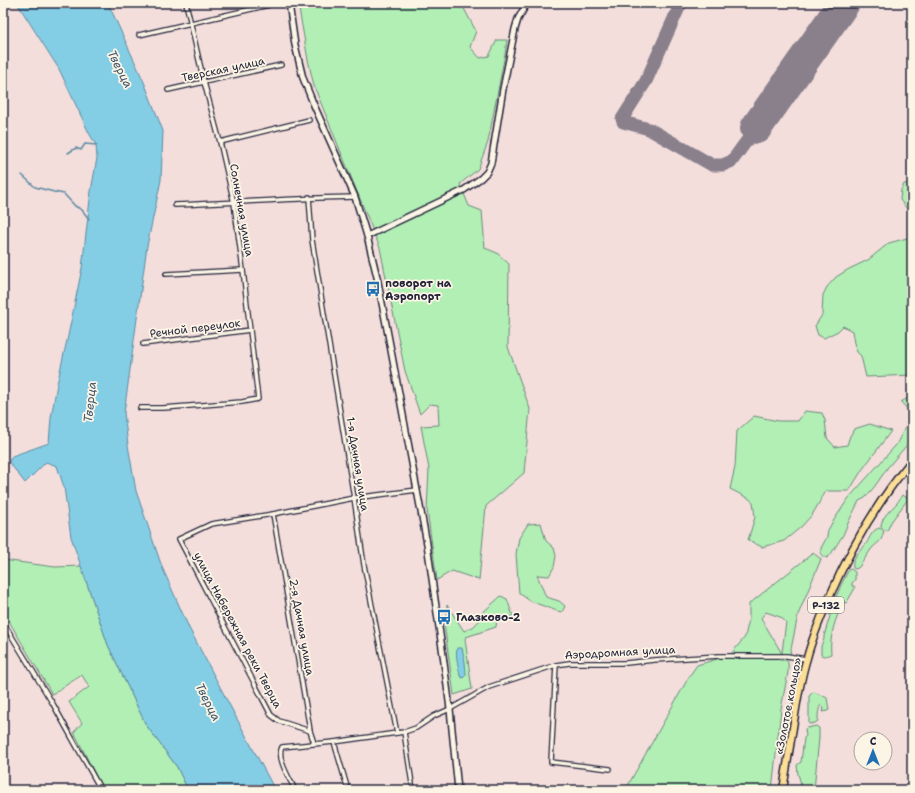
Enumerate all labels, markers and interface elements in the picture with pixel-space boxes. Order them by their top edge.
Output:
water label: Тверца [104,47,136,91]
street label: Тверская улица [180,53,266,86]
street label: Солнечная улица [226,163,257,258]
place label: поворот на Аэропорт [385,276,452,304]
bus stop icon: поворот на Аэропорт [364,280,382,298]
street label: Речной переулок [149,315,241,342]
water label: Тверца [80,381,100,423]
street label: 1-я Дачная улица [343,416,372,513]
street label: улица Набережная реки Тверца [191,550,285,710]
street label: 2-я Дачная улица [286,577,317,677]
road number: Р-132 [808,597,844,613]
bus stop icon: Глазково-2 [435,608,453,626]
place label: Глазково-2 [456,610,521,625]
street label: Аэродромная улица [564,642,676,663]
street label: «Золотое кольцо» [772,656,805,756]
water label: Тверца [192,681,224,723]
north arrow [853,731,893,771]
text: С [870,734,877,749]

